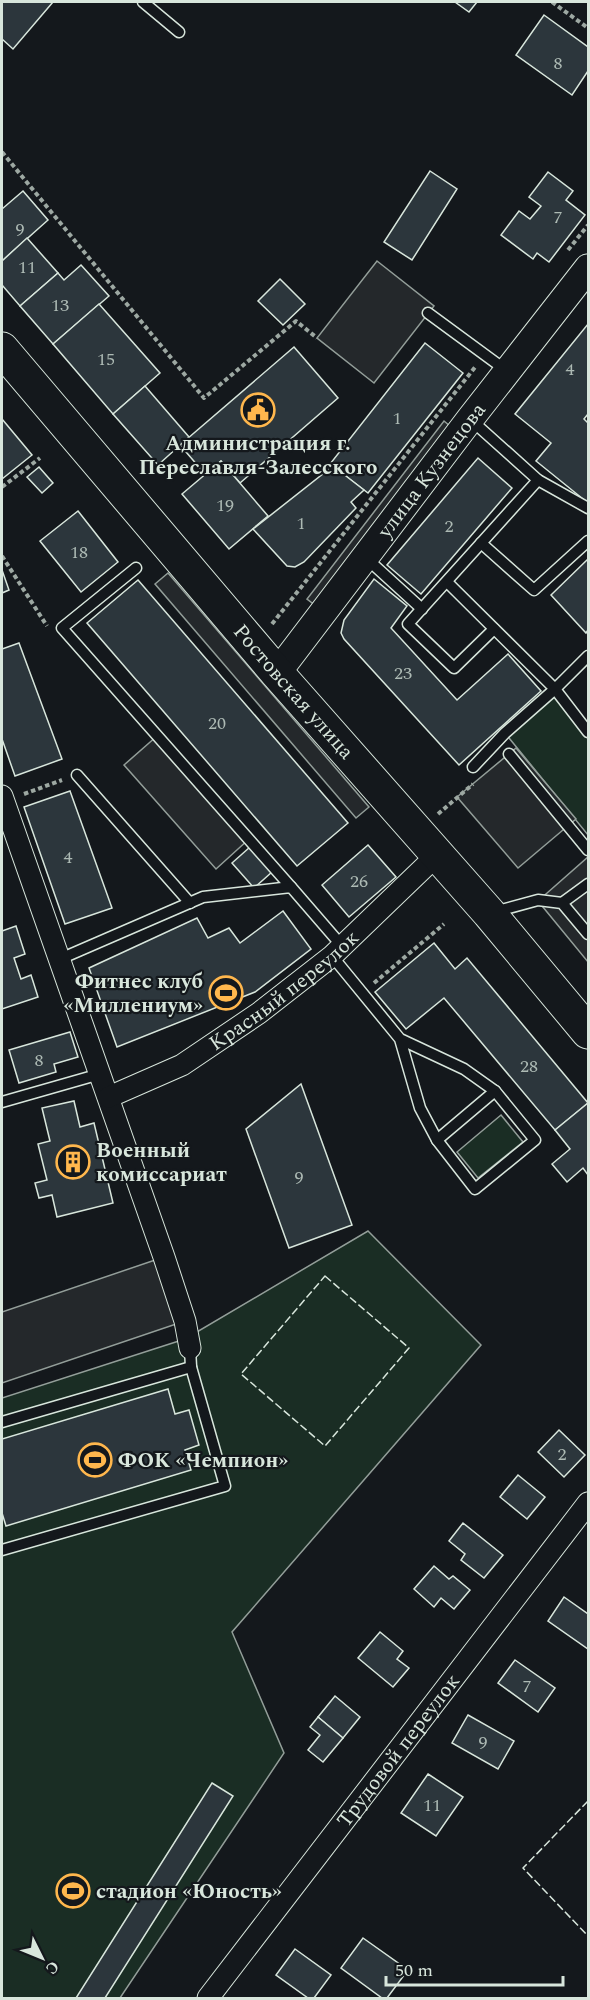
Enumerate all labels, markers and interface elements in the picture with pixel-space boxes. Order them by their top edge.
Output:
house number: 8 [554,50,563,77]
house number: 7 [554,204,563,231]
house number: 9 [16,216,25,243]
house number: 11 [18,254,36,281]
house number: 13 [51,292,69,319]
house number: 15 [97,346,115,373]
house number: 4 [566,356,575,383]
public building icon: Администрация г. Переславля-Залесского [240,392,276,428]
street label: улица Кузнецова [369,395,495,546]
house number: 1 [393,405,402,432]
place label: Администрация г. Переславля-Залесского [139,428,377,484]
house number: 19 [216,492,234,519]
house number: 1 [297,510,306,537]
house number: 2 [445,513,454,540]
house number: 18 [70,539,88,566]
street label: Ростовская улица [225,617,362,768]
house number: 23 [394,660,412,687]
house number: 20 [208,710,226,737]
house number: 4 [64,844,73,871]
house number: 26 [350,868,368,895]
street label: Красный переулок [203,923,367,1059]
place label: Фитнес клуб «Миллениум» [63,966,203,1022]
sports icon: Фитнес клуб «Миллениум» [208,975,244,1011]
house number: 8 [35,1047,44,1074]
house number: 28 [520,1053,538,1080]
place label: Военный комиссариат [96,1135,227,1191]
building icon: Военный комиссариат [55,1144,91,1180]
house number: 9 [295,1164,304,1191]
house number: 2 [558,1441,567,1468]
sports icon: ФОК «Чемпион» [77,1442,113,1478]
place label: ФОК «Чемпион» [118,1445,288,1477]
street label: Трудовой переулок [329,1667,469,1835]
house number: 7 [523,1673,532,1700]
house number: 9 [479,1729,488,1756]
house number: 11 [423,1792,441,1819]
sports icon: стадион «Юность» [55,1873,91,1909]
place label: стадион «Юность» [96,1876,282,1908]
north arrow [12,1928,72,1988]
scale bar [386,1949,563,1987]
text: С [40,1955,65,1980]
text: 50 m [395,1957,433,1984]

